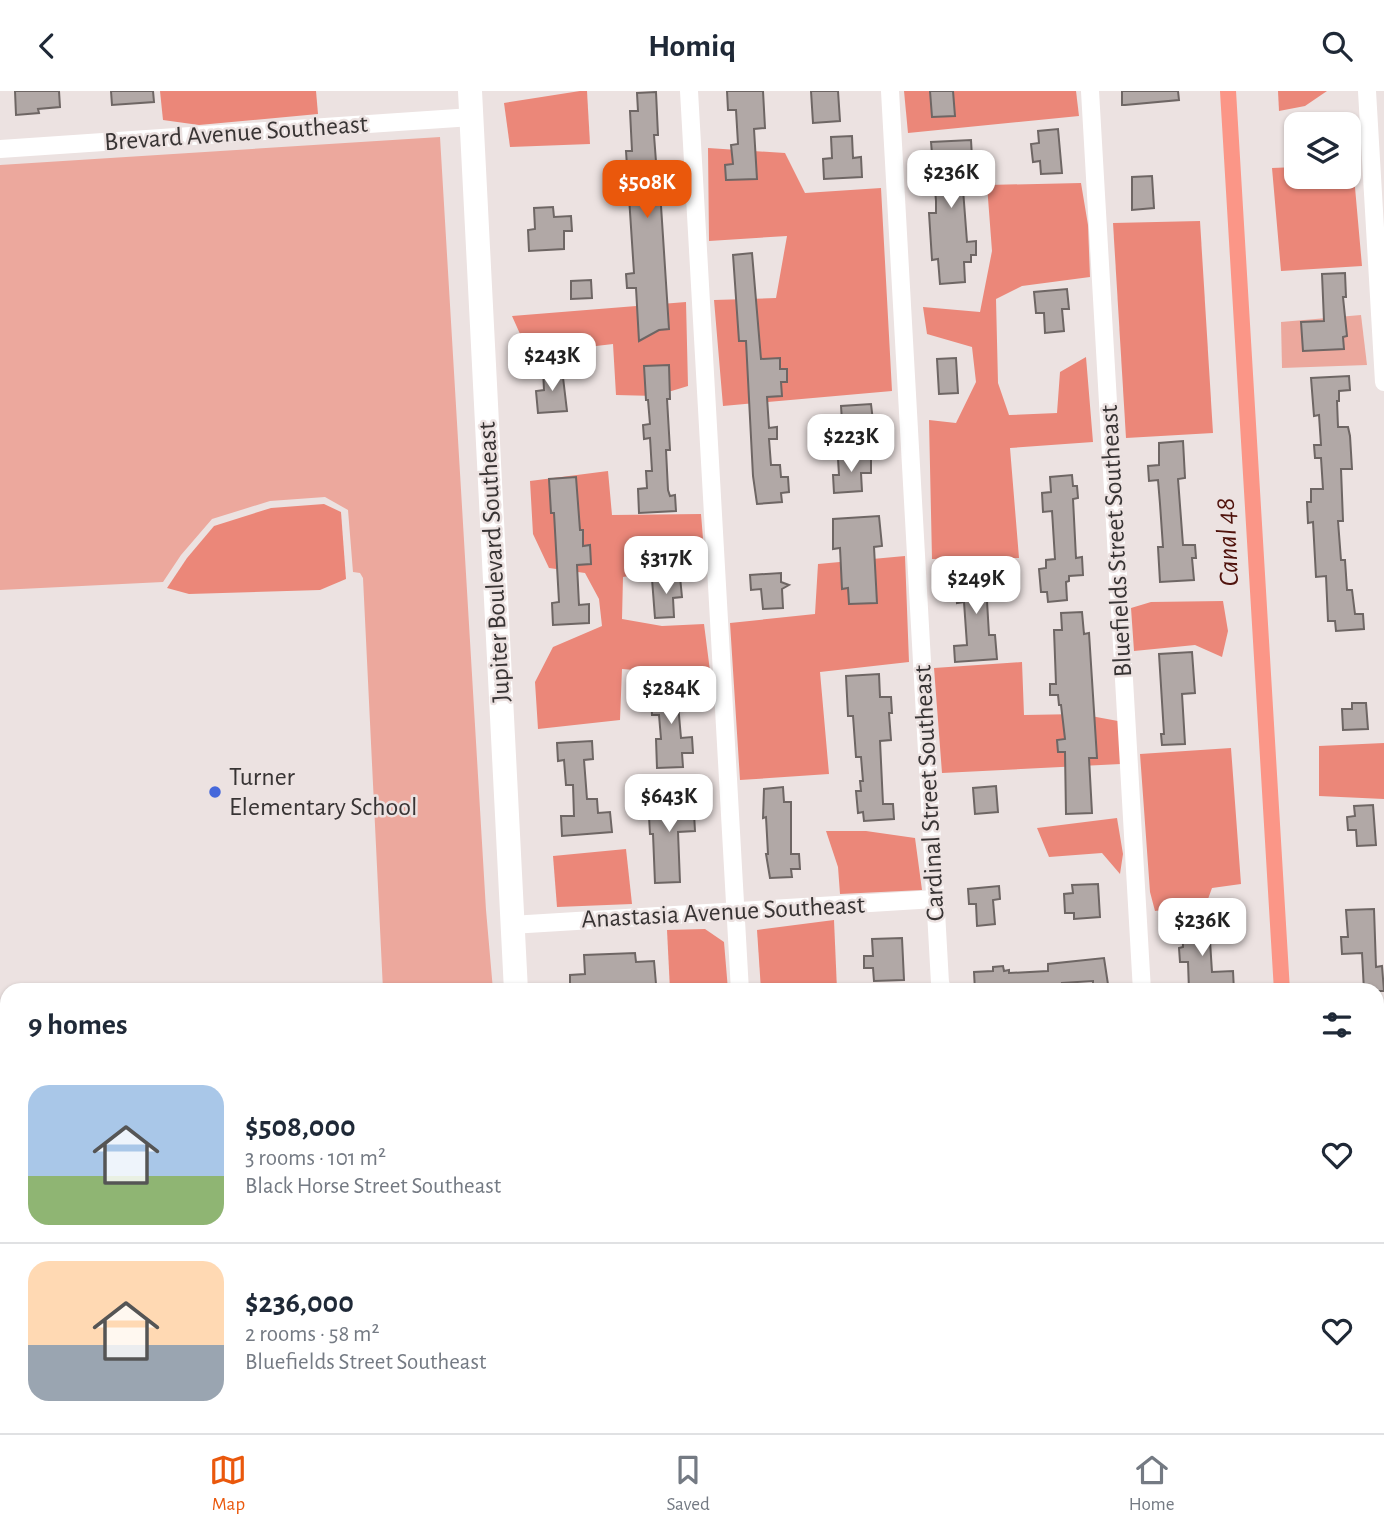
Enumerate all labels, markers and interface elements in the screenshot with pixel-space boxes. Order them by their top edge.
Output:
icon: back [28,27,66,65]
icon: search [1318,27,1356,65]
text: Homiq [648,30,736,62]
street label: Brevard Avenue Southeast [103,111,369,155]
map controls [1284,112,1361,189]
button: layers [1284,112,1361,189]
pin: $236K [902,151,1000,210]
pin: $508K [598,160,696,220]
text: $236K [923,161,979,184]
text: $508K [618,171,676,194]
pin: $243K [503,334,601,393]
text: $243K [524,344,580,367]
street label: Bluefields Street Southeast [1096,404,1136,678]
pin: $223K [802,415,900,474]
street label: Jupiter Boulevard Southeast [474,421,514,703]
text: $223K [823,425,879,448]
water label: Canal 48 [1212,497,1244,587]
pin: $317K [617,537,715,596]
text: $317K [640,547,692,570]
pin: $249K [927,557,1025,616]
text: $249K [947,567,1005,590]
street label: Cardinal Street Southeast [909,664,949,922]
pin: $284K [622,667,720,726]
text: $284K [642,677,700,700]
place label: Turner Elementary School [229,764,418,820]
pin: $643K [620,775,718,834]
marker: Turner Elementary School [207,784,223,800]
text: $643K [641,785,697,808]
street label: Anastasia Avenue Southeast [581,892,865,932]
pin: $236K [1153,899,1251,958]
text: $236K [1174,909,1230,932]
icon: filters [1318,1006,1356,1044]
text: 9 homes [28,1010,128,1040]
text: $508,000 [245,1112,356,1142]
icon: home [84,1113,168,1197]
icon: heart [1318,1136,1356,1174]
text: 3 rooms · 101 m² [245,1147,386,1170]
text: Black Horse Street Southeast [245,1175,501,1198]
text: $236,000 [245,1288,354,1318]
icon: home [84,1289,168,1373]
icon: heart [1318,1312,1356,1350]
text: 2 rooms · 58 m² [245,1323,380,1346]
text: Bluefields Street Southeast [245,1351,486,1374]
tab: Map [209,1451,247,1516]
tab: Saved [666,1451,710,1516]
tab: Home [1129,1451,1175,1516]

